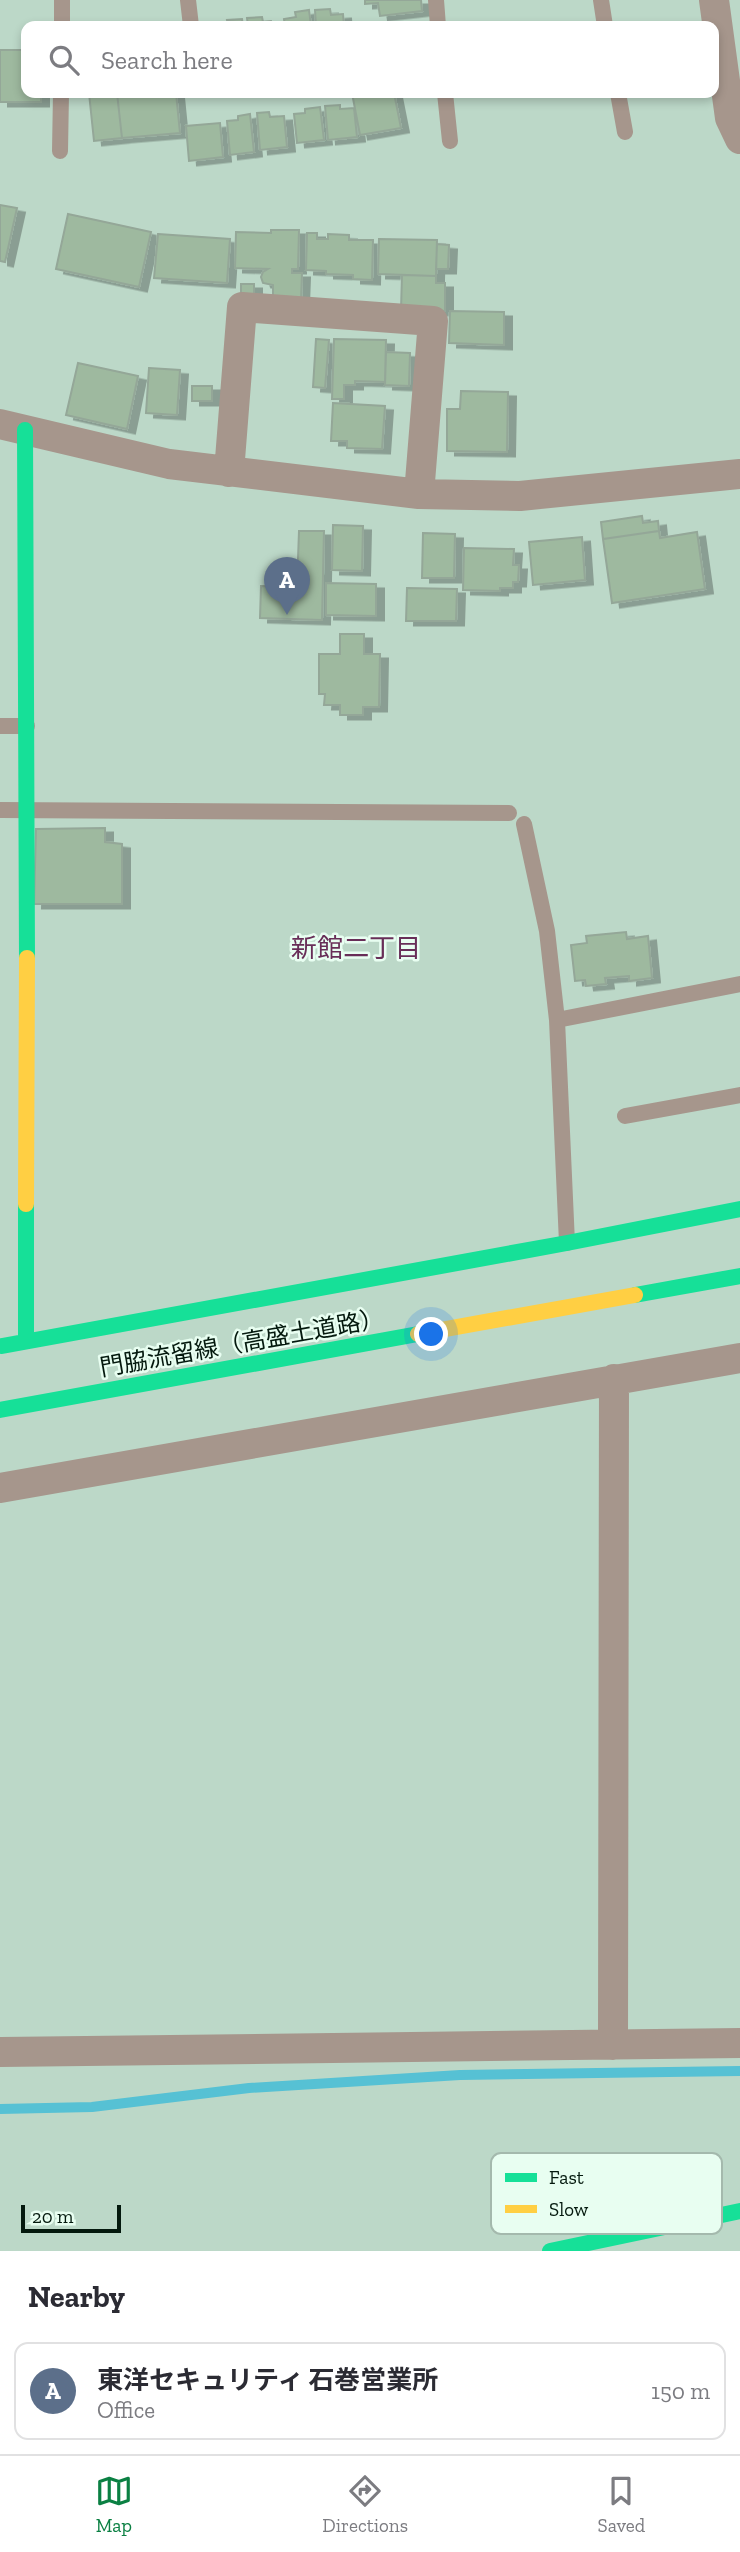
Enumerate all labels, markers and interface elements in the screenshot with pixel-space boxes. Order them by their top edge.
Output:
search box [21,21,719,98]
icon: search [45,41,83,79]
text: Search here [101,44,233,76]
pin: A [264,557,310,615]
district label: 新館二丁目 [291,932,421,964]
street label: 門脇流留線（高盛土道路） [98,1303,386,1382]
your location [414,1317,448,1351]
legend [491,2153,722,2234]
text: Fast [549,2166,584,2189]
text: Slow [549,2198,589,2221]
scale bar [21,2202,121,2234]
text: 20 m [32,2205,73,2228]
text: Nearby [28,2279,125,2315]
text: 東洋セキュリティ 石巻営業所 [97,2364,438,2396]
text: A [45,2377,61,2405]
text: 150 m [651,2377,710,2405]
text: Office [97,2396,155,2424]
tab: Map [95,2472,133,2537]
tab: Directions [322,2472,408,2537]
tab: Saved [598,2472,645,2537]

